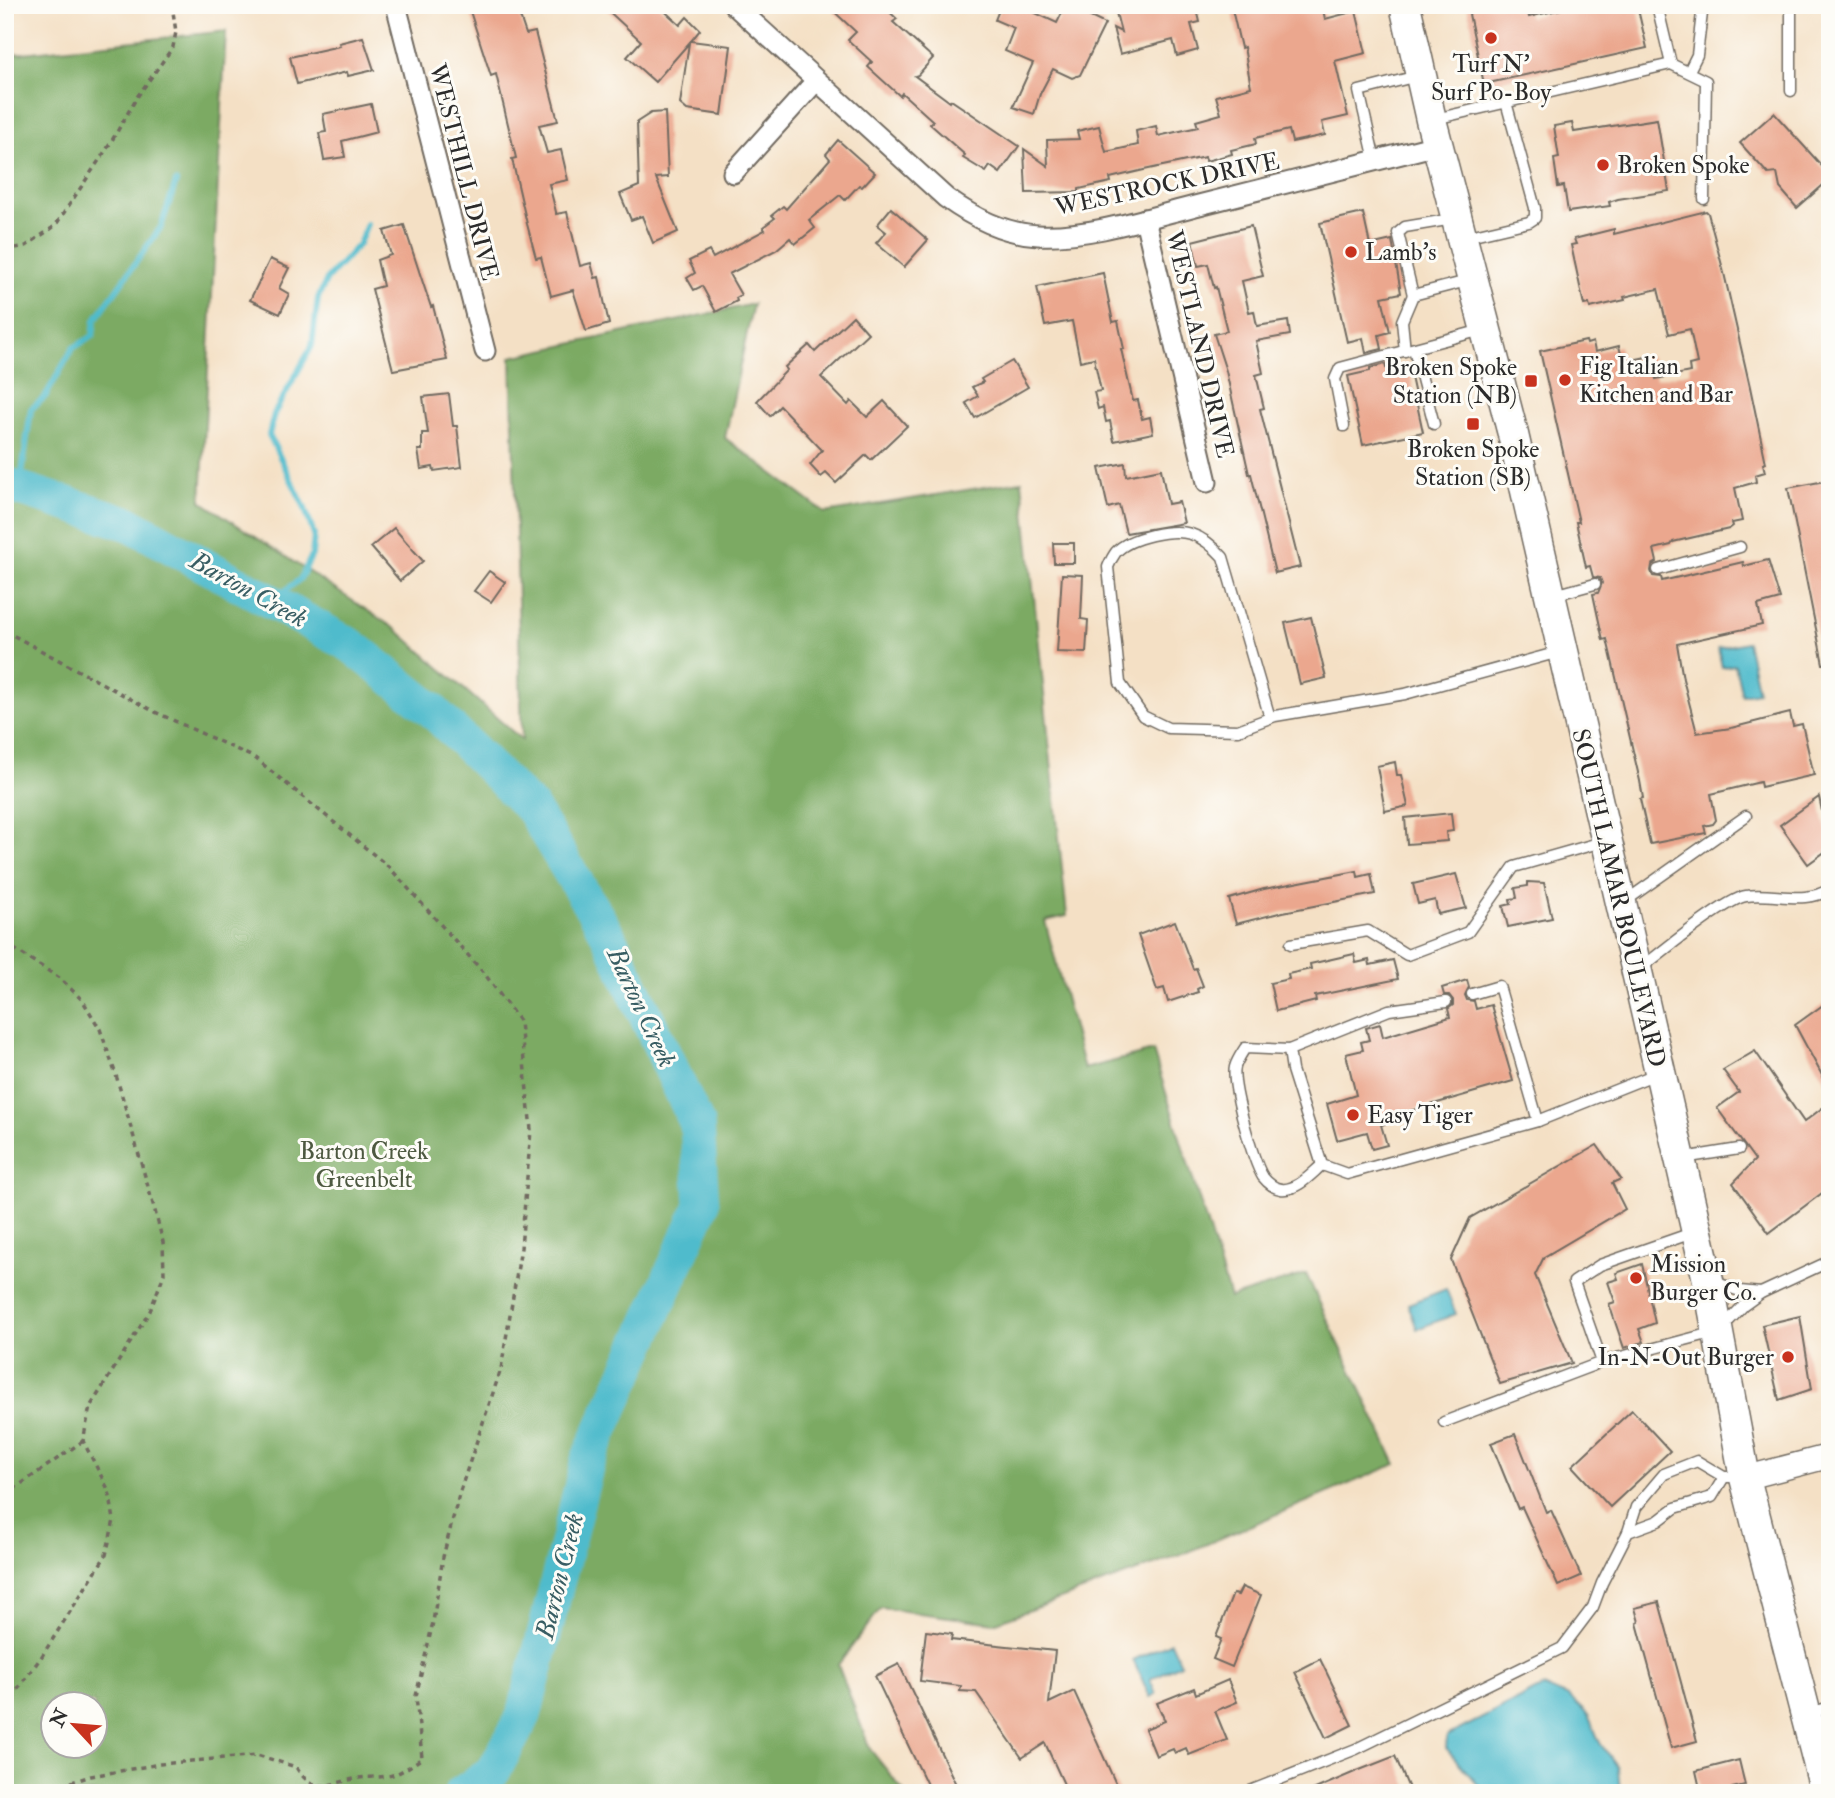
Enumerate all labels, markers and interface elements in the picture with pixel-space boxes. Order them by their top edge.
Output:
marker: Turf N' Surf Po-Boy [1483,30,1499,46]
place label: Turf N' Surf Po-Boy [1431,49,1552,108]
street label: WESTHILL DRIVE [421,59,505,284]
street label: WESTROCK DRIVE [1051,146,1282,224]
place label: Broken Spoke [1617,150,1750,181]
marker: Broken Spoke [1595,157,1611,173]
street label: WESTLAND DRIVE [1158,226,1241,461]
place label: Lamb's [1365,237,1436,268]
marker: Lamb's [1343,244,1359,260]
place label: Fig Italian Kitchen and Bar [1579,351,1733,410]
place label: Broken Spoke Station (NB) [1384,352,1517,411]
marker: Fig Italian Kitchen and Bar [1557,372,1573,388]
marker: Broken Spoke Station (NB) [1523,373,1539,389]
marker: Broken Spoke Station (SB) [1465,416,1481,432]
place label: Broken Spoke Station (SB) [1407,434,1539,493]
water label: Barton Creek [183,544,313,635]
street label: SOUTH LAMAR BOULEVARD [1564,726,1673,1070]
water label: Barton Creek [599,941,683,1072]
place label: Easy Tiger [1367,1100,1473,1131]
marker: Easy Tiger [1345,1107,1361,1123]
park label: Barton Creek Greenbelt [300,1136,429,1195]
place label: Mission Burger Co. [1650,1249,1757,1308]
marker: Mission Burger Co. [1628,1270,1644,1286]
place label: In-N-Out Burger [1598,1342,1774,1373]
marker: In-N-Out Burger [1780,1349,1796,1365]
water label: Barton Creek [528,1510,591,1644]
north arrow [38,1689,108,1759]
text: N [45,1704,75,1732]

